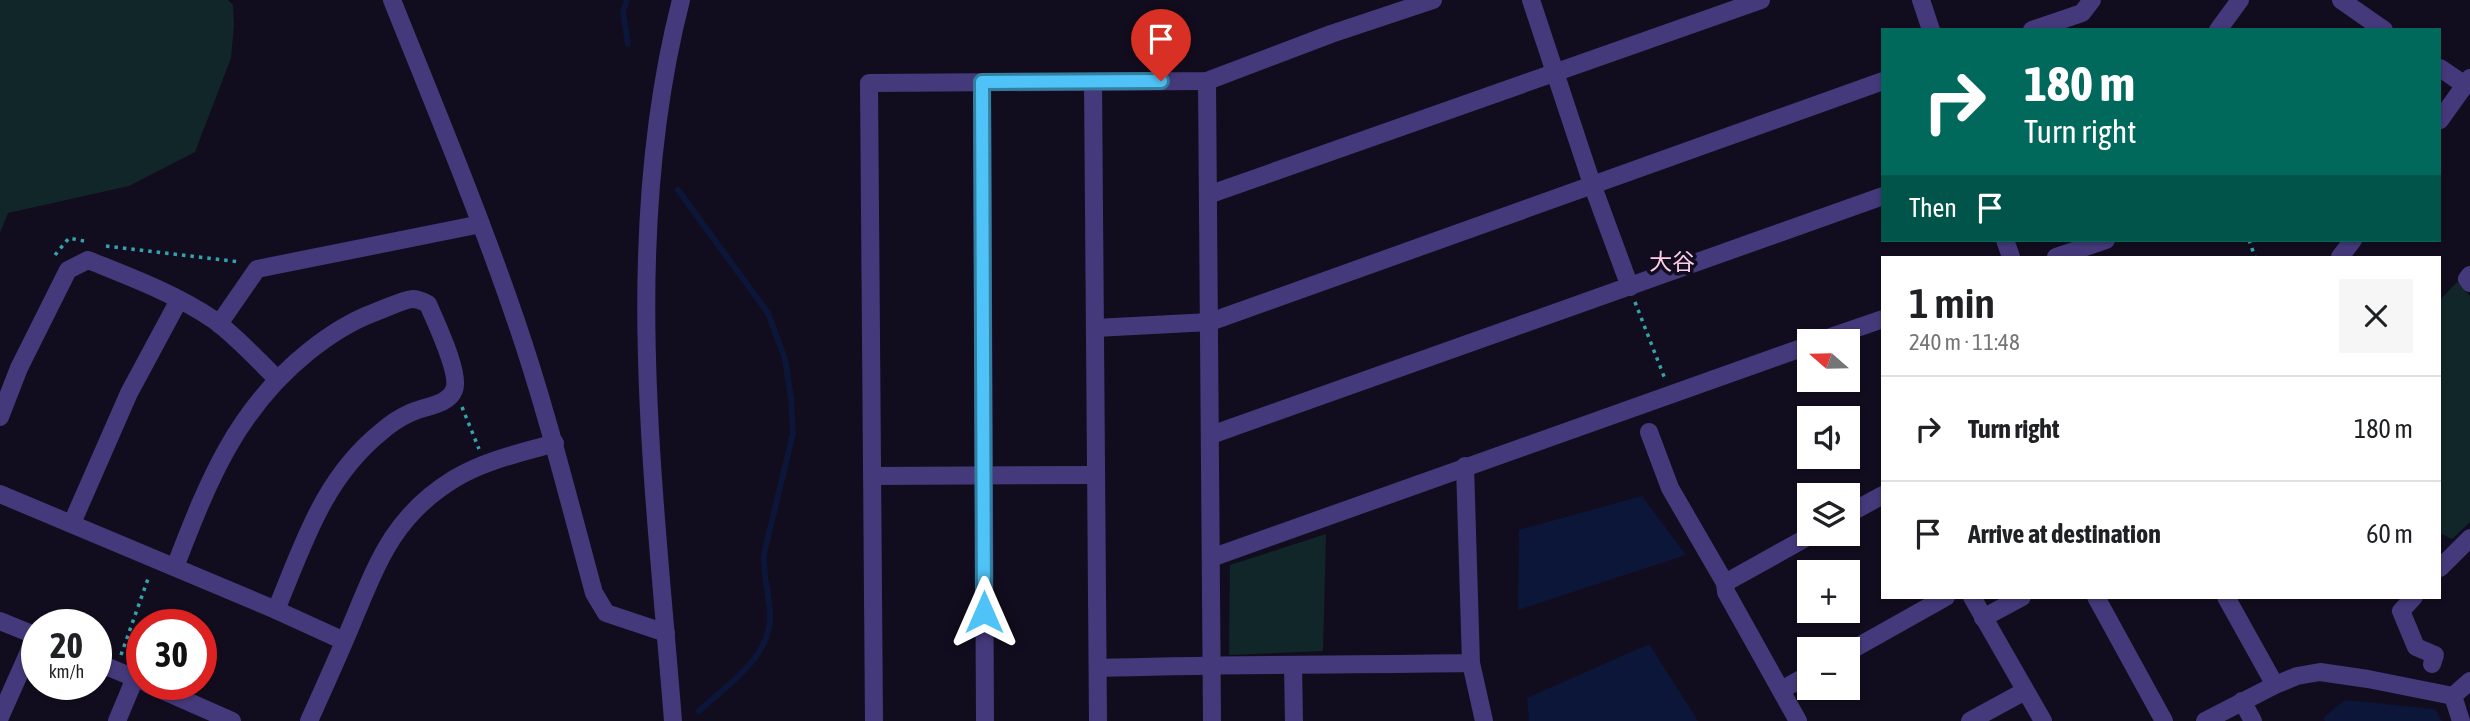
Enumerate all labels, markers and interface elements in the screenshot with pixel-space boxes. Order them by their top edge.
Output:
pin [1131,9,1191,81]
icon: arrive [1142,20,1180,58]
text: 180 m [2024,55,2135,111]
icon: right [1909,56,2000,147]
text: Turn right [2024,113,2137,150]
icon: arrive [1971,189,2009,227]
text: Then [1909,193,1957,223]
district label: 大谷 [1649,249,1695,275]
text: 1 min [1909,279,1995,327]
button: close [2339,279,2413,353]
north arrow [1797,329,1860,392]
map controls [1797,329,1860,700]
text: 240 m · 11:48 [1909,329,2020,355]
button: sound [1797,406,1860,469]
icon: right [1909,410,1947,448]
text: Turn right [1968,414,2059,444]
text: 180 m [2354,414,2413,444]
button: layers [1797,483,1860,546]
icon: arrive [1909,515,1947,553]
text: Arrive at destination [1968,519,2161,549]
text: 60 m [2366,519,2413,549]
button: + [1797,560,1860,623]
position arrow [947,575,1021,649]
speed limit sign: 30 [126,609,217,700]
text: 20 [50,625,83,665]
button: − [1797,637,1860,700]
text: km/h [49,661,84,682]

